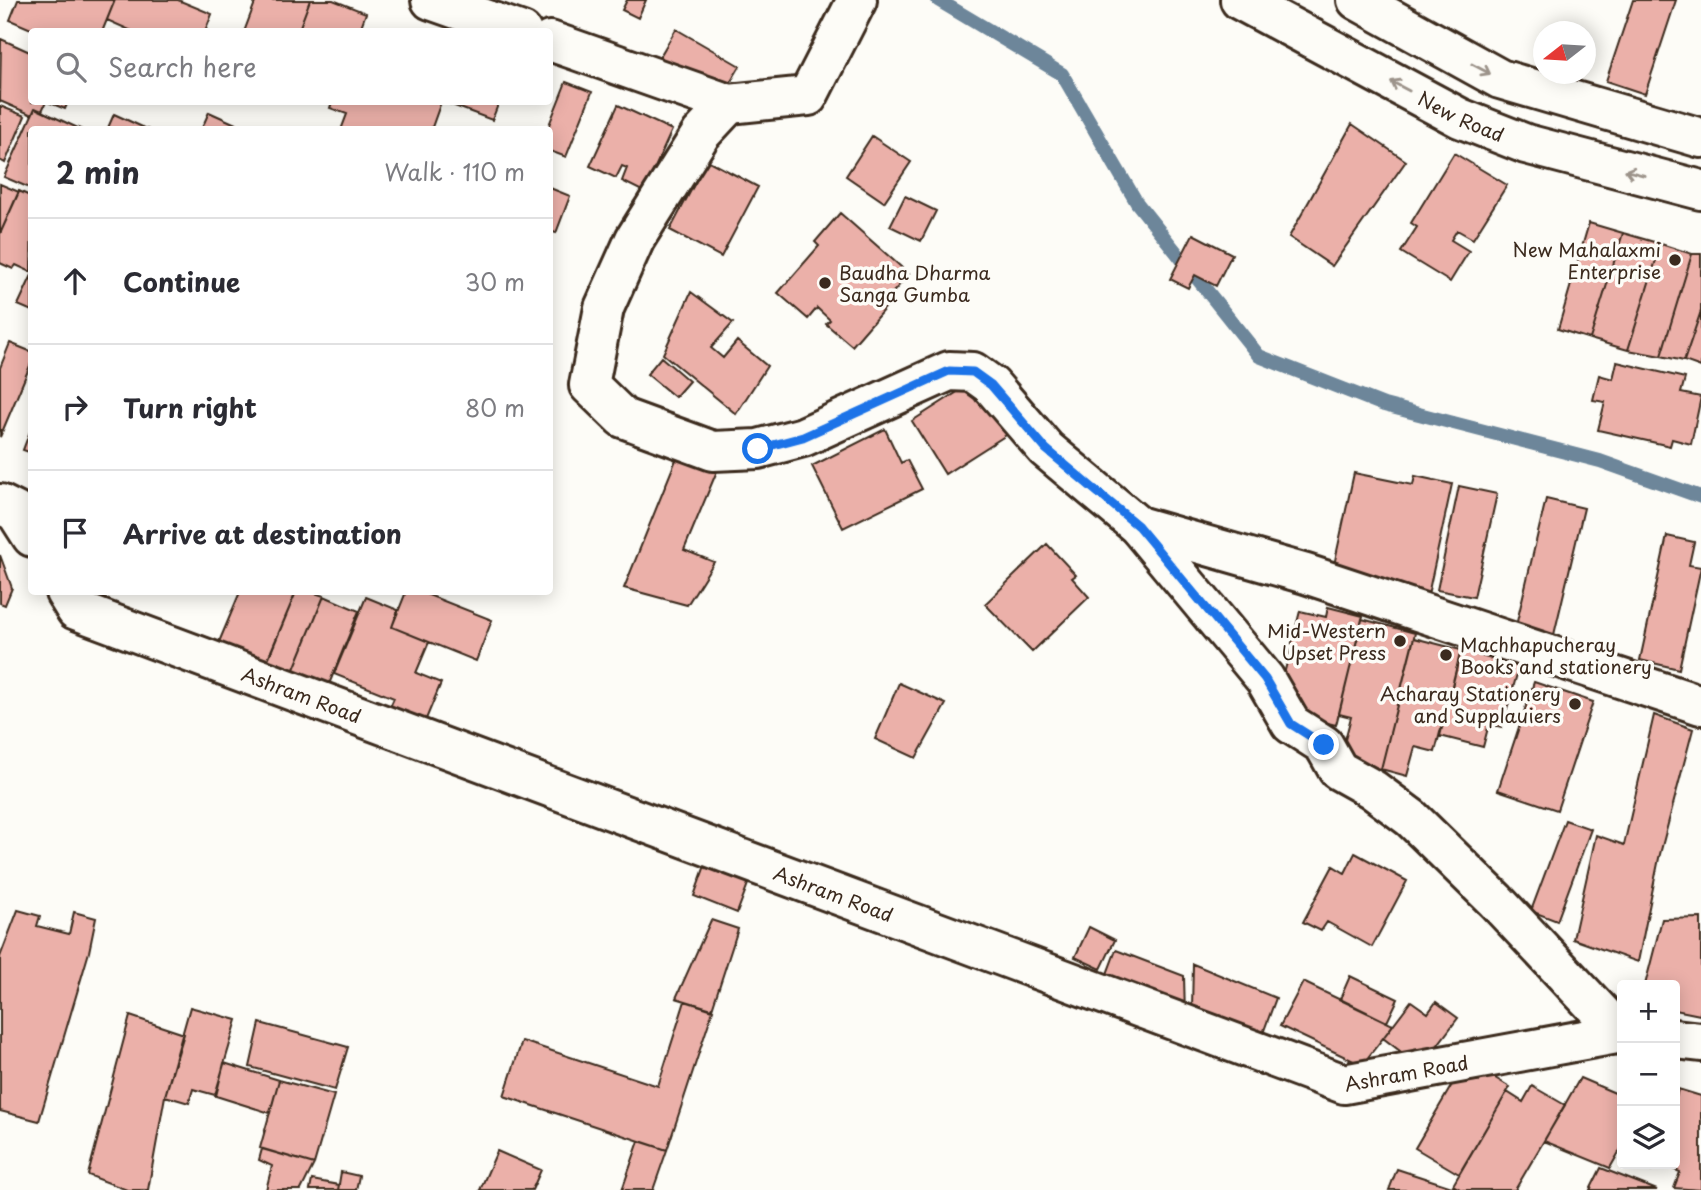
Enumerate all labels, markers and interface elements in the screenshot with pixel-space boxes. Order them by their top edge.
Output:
north arrow [1533,21,1596,84]
search box [28,28,553,105]
text: Search here [108,47,257,86]
icon: search [52,48,90,86]
one-way arrow [1470,63,1491,76]
one-way arrow [1390,79,1411,92]
street label: New Road [1413,84,1508,148]
text: 2 min [56,149,140,194]
text: Walk · 110 m [384,154,525,189]
one-way arrow [1624,166,1647,179]
place label: New Mahalaxmi Enterprise [1512,235,1661,285]
marker: New Mahalaxmi Enterprise [1667,252,1683,268]
place label: Baudha Dharma Sanga Gumba [839,258,991,308]
icon: ahead [56,262,94,300]
text: Continue [123,262,240,301]
text: 30 m [464,264,525,299]
marker: Baudha Dharma Sanga Gumba [817,275,833,291]
icon: right [56,388,94,426]
text: Turn right [123,388,257,427]
text: 80 m [465,390,525,425]
route start [742,433,773,464]
icon: arrive [56,514,94,552]
text: Arrive at destination [123,514,402,553]
place label: Mid-Western Upset Press [1267,616,1386,666]
place label: Machhapucheray Books and stationery [1460,630,1652,680]
marker: Mid-Western Upset Press [1392,633,1408,649]
marker: Machhapucheray Books and stationery [1438,647,1454,663]
street label: Ashram Road [238,659,365,729]
place label: Acharay Stationery and Supplauiers [1380,679,1561,729]
marker: Acharay Stationery and Supplauiers [1567,696,1583,712]
route end [1308,729,1339,760]
street label: Ashram Road [770,858,897,928]
map controls [1617,980,1680,1169]
button: + [1617,980,1680,1043]
button: − [1617,1043,1680,1106]
street label: Ashram Road [1342,1048,1470,1098]
button: layers [1617,1106,1680,1169]

